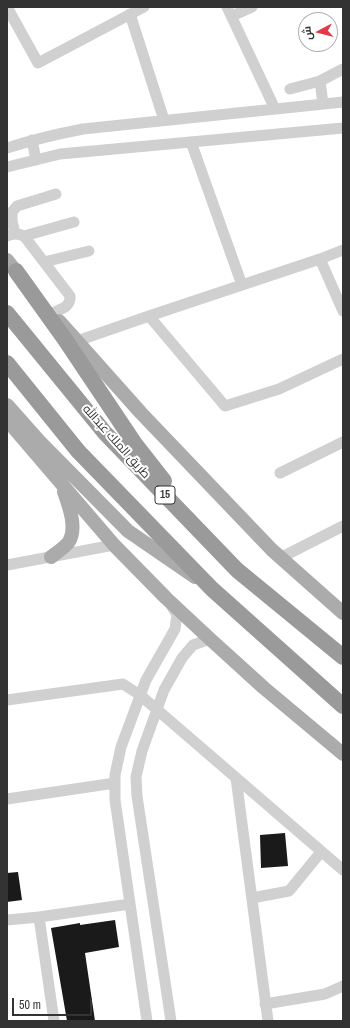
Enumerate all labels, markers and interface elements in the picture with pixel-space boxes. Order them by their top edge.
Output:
north arrow [298,12,338,52]
text: ش [299,25,315,41]
street label: طريق الملك عبدالله [79,402,153,482]
road number: 15 [155,486,175,504]
scale bar [14,990,94,1016]
text: 50 m [19,997,41,1013]

